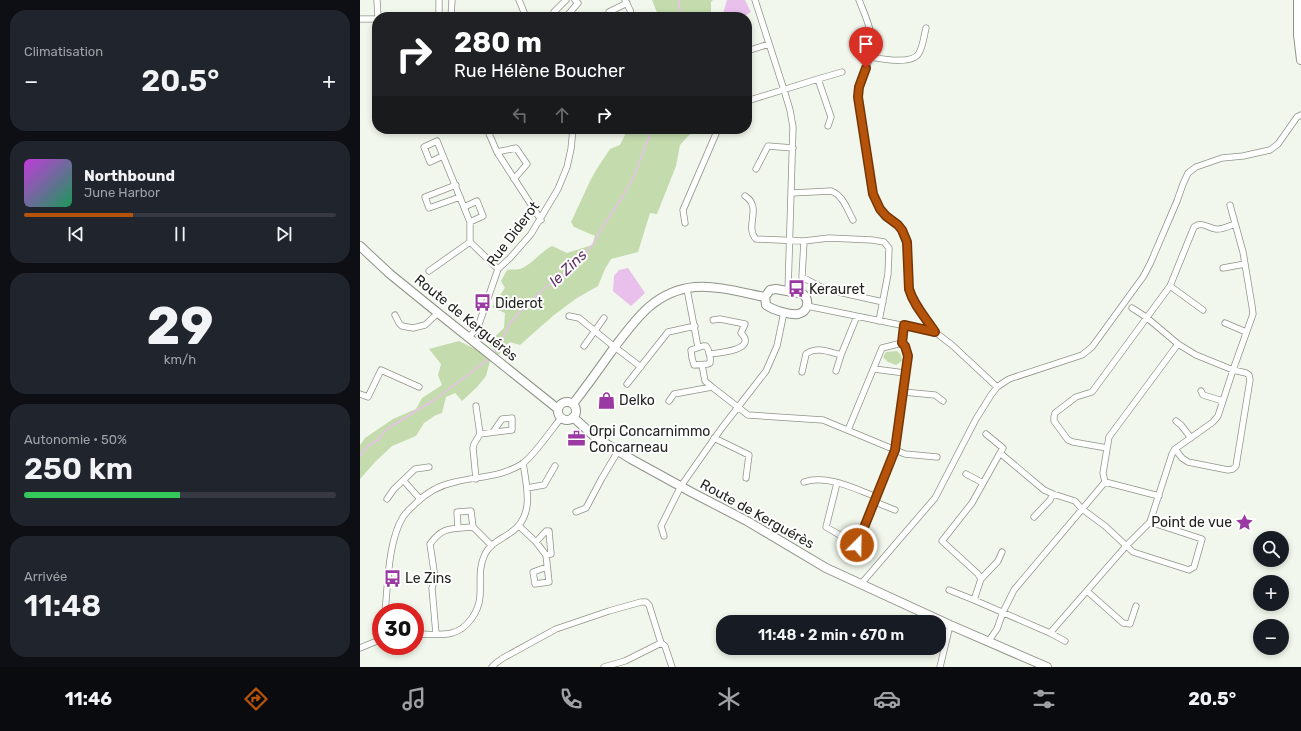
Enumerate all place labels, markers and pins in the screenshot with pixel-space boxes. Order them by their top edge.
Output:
pin [849,27,883,68]
bus stop icon: Kerauret [786,279,806,299]
place label: Kerauret [809,281,865,298]
bus stop icon: Diderot [472,293,492,313]
place label: Diderot [495,295,543,312]
shop icon: Delko [596,390,616,410]
place label: Delko [619,392,655,409]
place label: Orpi Concarnimmo Concarneau [589,423,710,456]
office icon: Orpi Concarnimmo Concarneau [566,429,586,449]
place icon: Point de vue [1235,512,1255,532]
place label: Point de vue [1151,514,1232,531]
bus stop icon: Le Zins [382,568,402,588]
place label: Le Zins [405,570,451,587]

